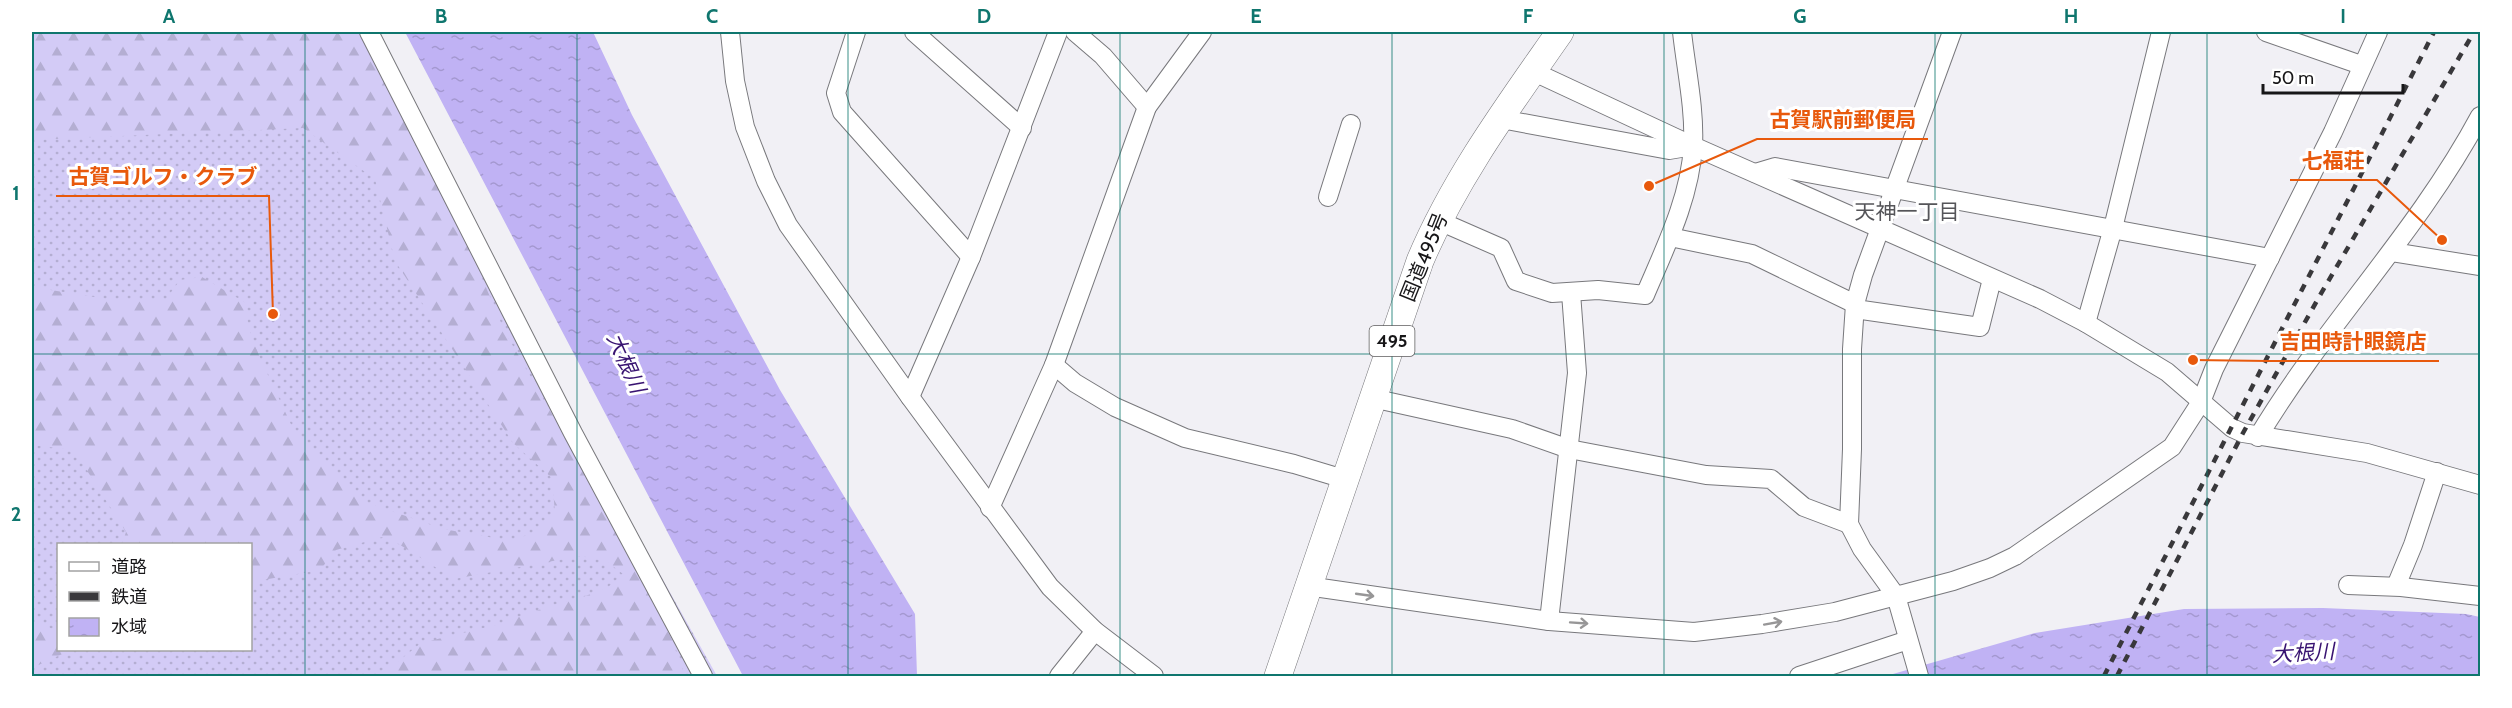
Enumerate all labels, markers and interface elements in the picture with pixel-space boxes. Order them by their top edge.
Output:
text: A [163,4,176,28]
text: B [435,4,447,28]
text: C [706,4,718,28]
text: D [977,4,991,28]
text: E [1250,4,1262,28]
text: F [1523,4,1534,28]
text: G [1793,4,1807,28]
text: H [2064,4,2078,28]
text: I [2340,4,2346,28]
scale bar [2263,57,2402,95]
text: 50 m [2272,67,2314,89]
callout: 古賀駅前郵便局 [1757,100,1928,139]
text: 古賀駅前郵便局 [1770,107,1917,132]
callout: 七福荘 [2290,141,2377,180]
text: 七福荘 [2302,148,2365,173]
callout: 古賀ゴルフ・クラブ [56,157,269,196]
text: 古賀ゴルフ・クラブ [69,164,258,189]
text: 1 [12,181,20,205]
district label: 天神一丁目 [1855,199,1960,224]
street label: 国道495号 [1395,209,1453,305]
callout: 吉田時計眼鏡店 [2268,322,2439,361]
road number: 495 [1370,326,1414,356]
water label: 大根川 [602,329,652,398]
text: 吉田時計眼鏡店 [2280,329,2427,354]
text: 2 [11,502,21,526]
legend [57,543,252,651]
text: 道路 [111,556,147,578]
text: 鉄道 [111,586,147,608]
one-way arrow [1355,589,1374,600]
text: 水域 [111,616,147,638]
one-way arrow [1763,617,1782,628]
one-way arrow [1569,618,1589,629]
water label: 大根川 [2271,638,2337,667]

